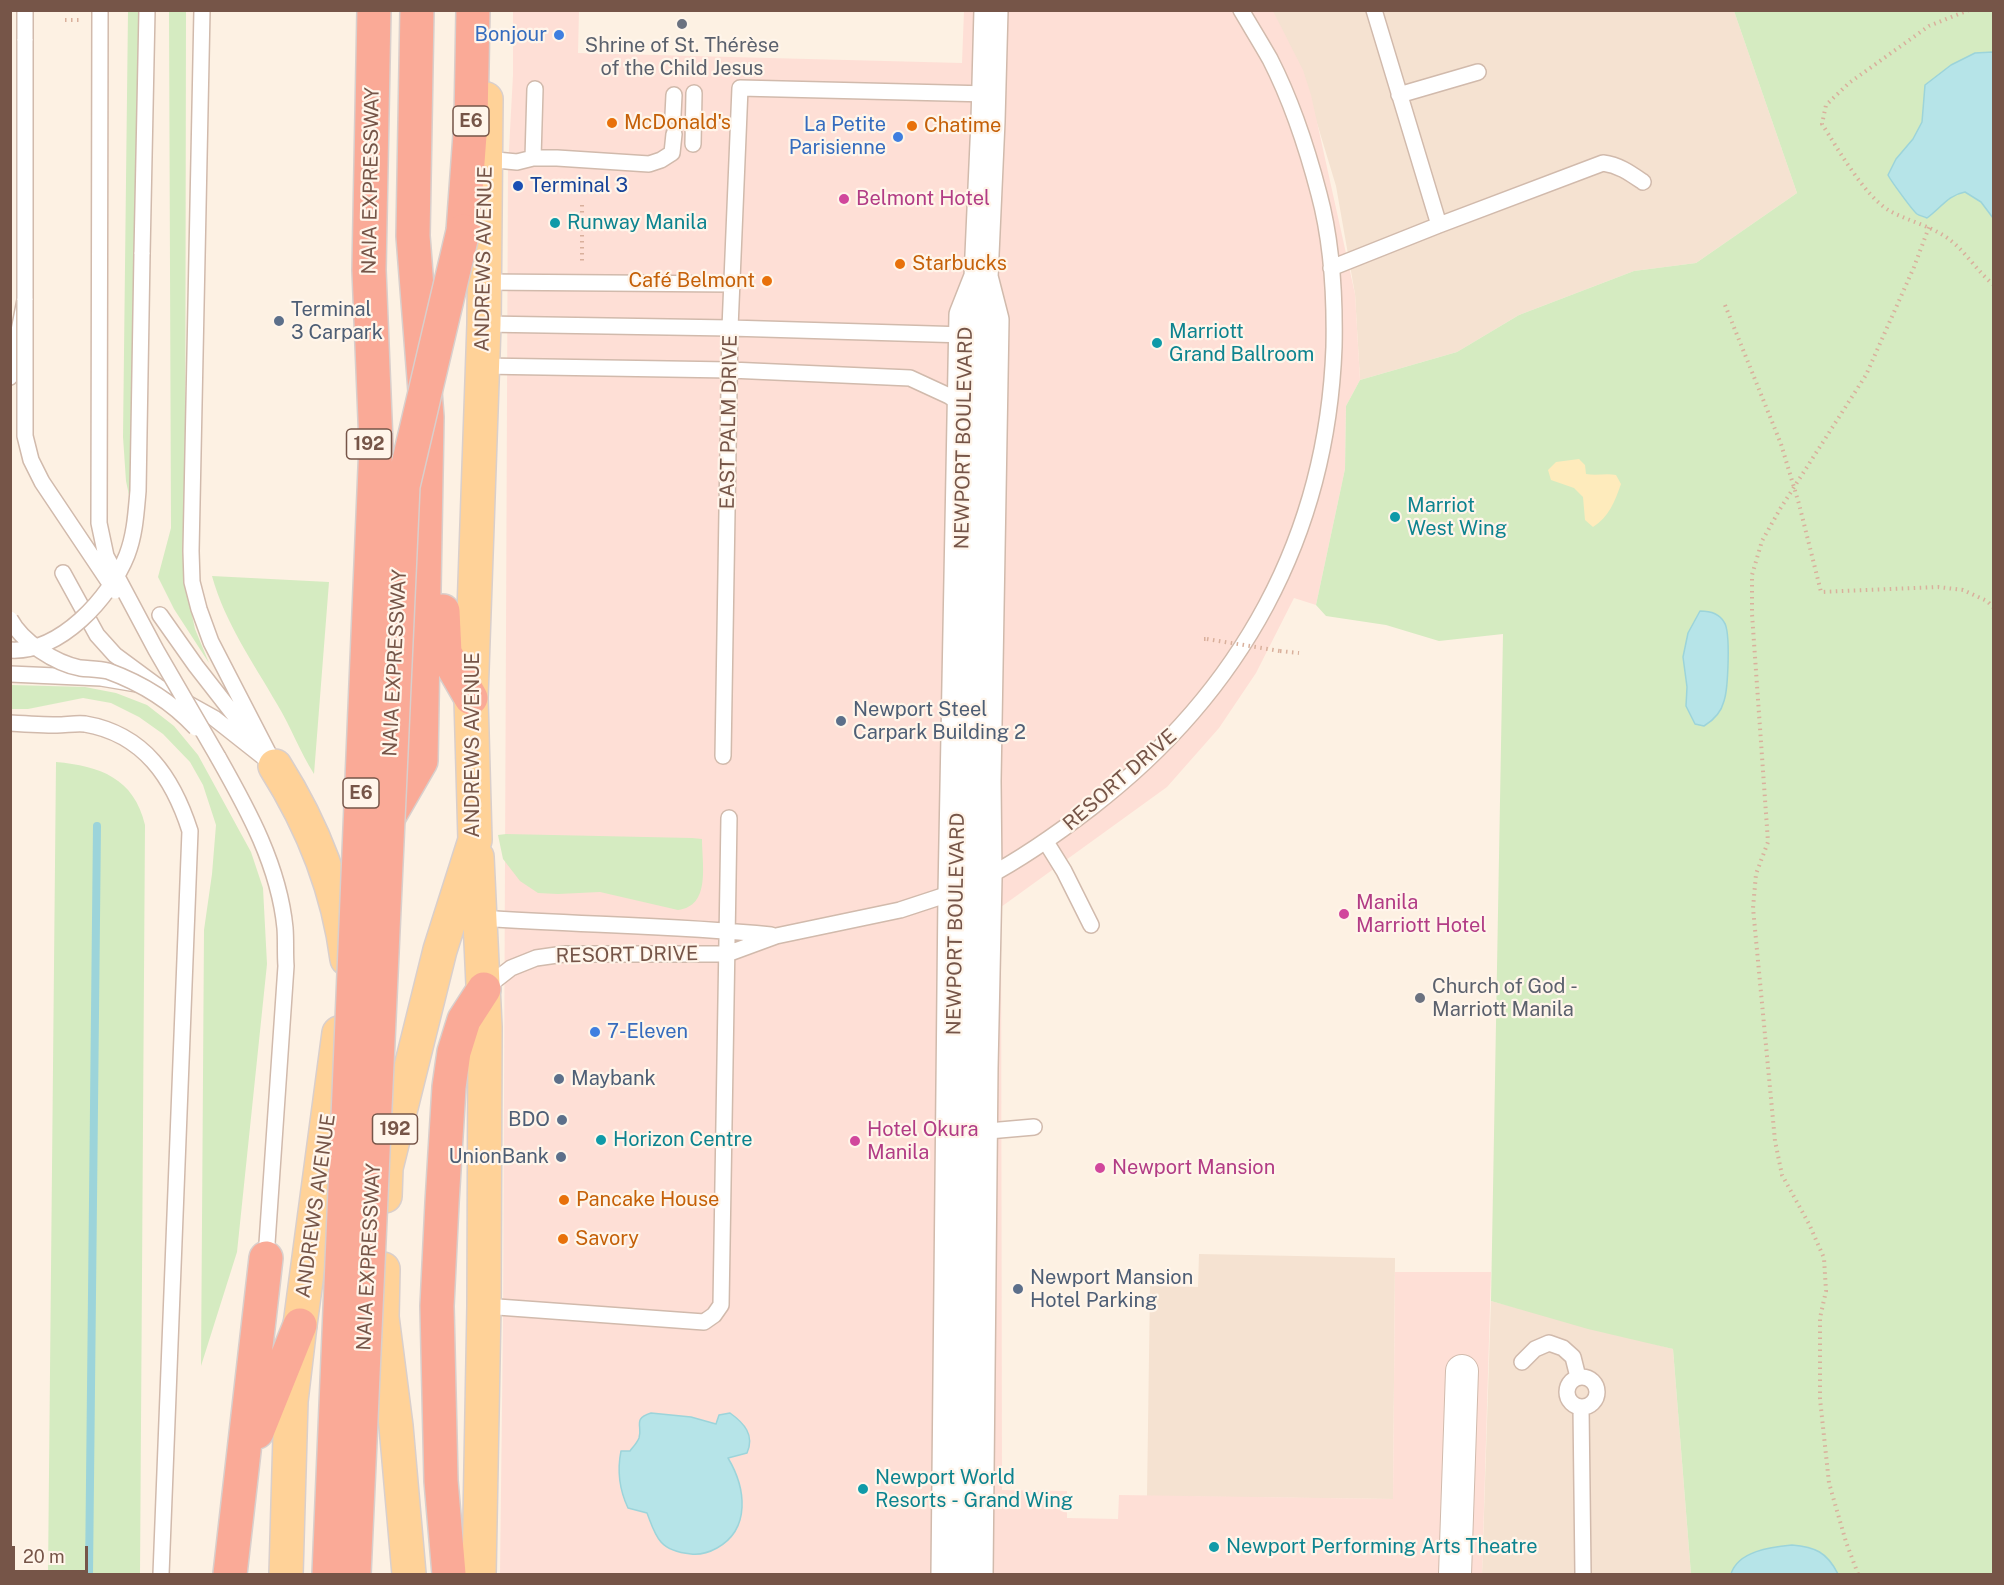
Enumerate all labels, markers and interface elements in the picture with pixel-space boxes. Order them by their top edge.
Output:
marker: Shrine of St. Thérèse of the Child Jesus [675,17,689,31]
place label: Bonjour [475,23,547,47]
marker: Bonjour [552,28,566,42]
place label: Shrine of St. Thérèse of the Child Jesus [585,34,779,81]
street label: NAIA EXPRESSWAY [357,87,385,275]
road number: E6 [453,106,489,136]
place label: McDonald's [624,111,731,135]
place label: La Petite Parisienne [789,113,886,160]
place label: Chatime [924,114,1001,138]
marker: McDonald's [605,116,619,130]
marker: Chatime [905,119,919,133]
marker: La Petite Parisienne [891,130,905,144]
street label: ANDREWS AVENUE [470,166,498,352]
place label: Terminal 3 [530,174,628,198]
marker: Terminal 3 [511,179,525,193]
place label: Belmont Hotel [856,187,990,211]
marker: Belmont Hotel [837,192,851,206]
place label: Runway Manila [567,211,707,235]
marker: Runway Manila [548,216,562,230]
place label: Starbucks [912,252,1007,276]
marker: Starbucks [893,257,907,271]
place label: Café Belmont [628,269,755,293]
marker: Café Belmont [760,274,774,288]
place label: Terminal 3 Carpark [291,298,383,345]
marker: Terminal 3 Carpark [272,314,286,328]
place label: Marriott Grand Ballroom [1169,320,1314,367]
street label: NEWPORT BOULEVARD [950,326,978,550]
street label: EAST PALM DRIVE [715,334,743,510]
marker: Marriott Grand Ballroom [1150,336,1164,350]
road number: 192 [346,429,392,459]
place label: Marriot West Wing [1407,494,1507,541]
marker: Marriot West Wing [1388,510,1402,524]
street label: NAIA EXPRESSWAY [378,569,412,757]
street label: ANDREWS AVENUE [461,652,485,838]
place label: Newport Steel Carpark Building 2 [853,698,1026,745]
marker: Newport Steel Carpark Building 2 [834,714,848,728]
street label: RESORT DRIVE [1058,724,1182,836]
road number: E6 [343,778,379,808]
street label: NEWPORT BOULEVARD [942,812,970,1036]
place label: Manila Marriott Hotel [1356,891,1487,938]
marker: Manila Marriott Hotel [1337,907,1351,921]
street label: RESORT DRIVE [555,942,699,968]
place label: Church of God - Marriott Manila [1432,975,1578,1022]
marker: Church of God - Marriott Manila [1413,991,1427,1005]
place label: 7-Eleven [607,1020,688,1044]
marker: 7-Eleven [588,1025,602,1039]
place label: Maybank [571,1067,656,1091]
marker: Maybank [552,1072,566,1086]
place label: BDO [508,1108,550,1132]
street label: ANDREWS AVENUE [291,1112,341,1300]
marker: BDO [555,1113,569,1127]
road number: 192 [372,1114,418,1144]
place label: Hotel Okura Manila [867,1118,979,1165]
place label: Horizon Centre [613,1128,752,1152]
marker: Horizon Centre [594,1133,608,1147]
marker: Hotel Okura Manila [848,1134,862,1148]
place label: UnionBank [448,1145,549,1169]
marker: UnionBank [554,1150,568,1164]
place label: Newport Mansion [1112,1156,1275,1180]
marker: Newport Mansion [1093,1161,1107,1175]
street label: NAIA EXPRESSWAY [352,1163,386,1351]
place label: Pancake House [576,1188,719,1212]
marker: Pancake House [557,1193,571,1207]
place label: Savory [575,1227,639,1251]
marker: Savory [556,1232,570,1246]
place label: Newport Mansion Hotel Parking [1030,1266,1193,1313]
marker: Newport Mansion Hotel Parking [1011,1282,1025,1296]
place label: Newport World Resorts - Grand Wing [875,1466,1073,1513]
marker: Newport World Resorts - Grand Wing [856,1482,870,1496]
scale bar [15,1534,92,1572]
place label: Newport Performing Arts Theatre [1226,1535,1538,1559]
marker: Newport Performing Arts Theatre [1207,1540,1221,1554]
text: 20 m [23,1546,65,1567]

